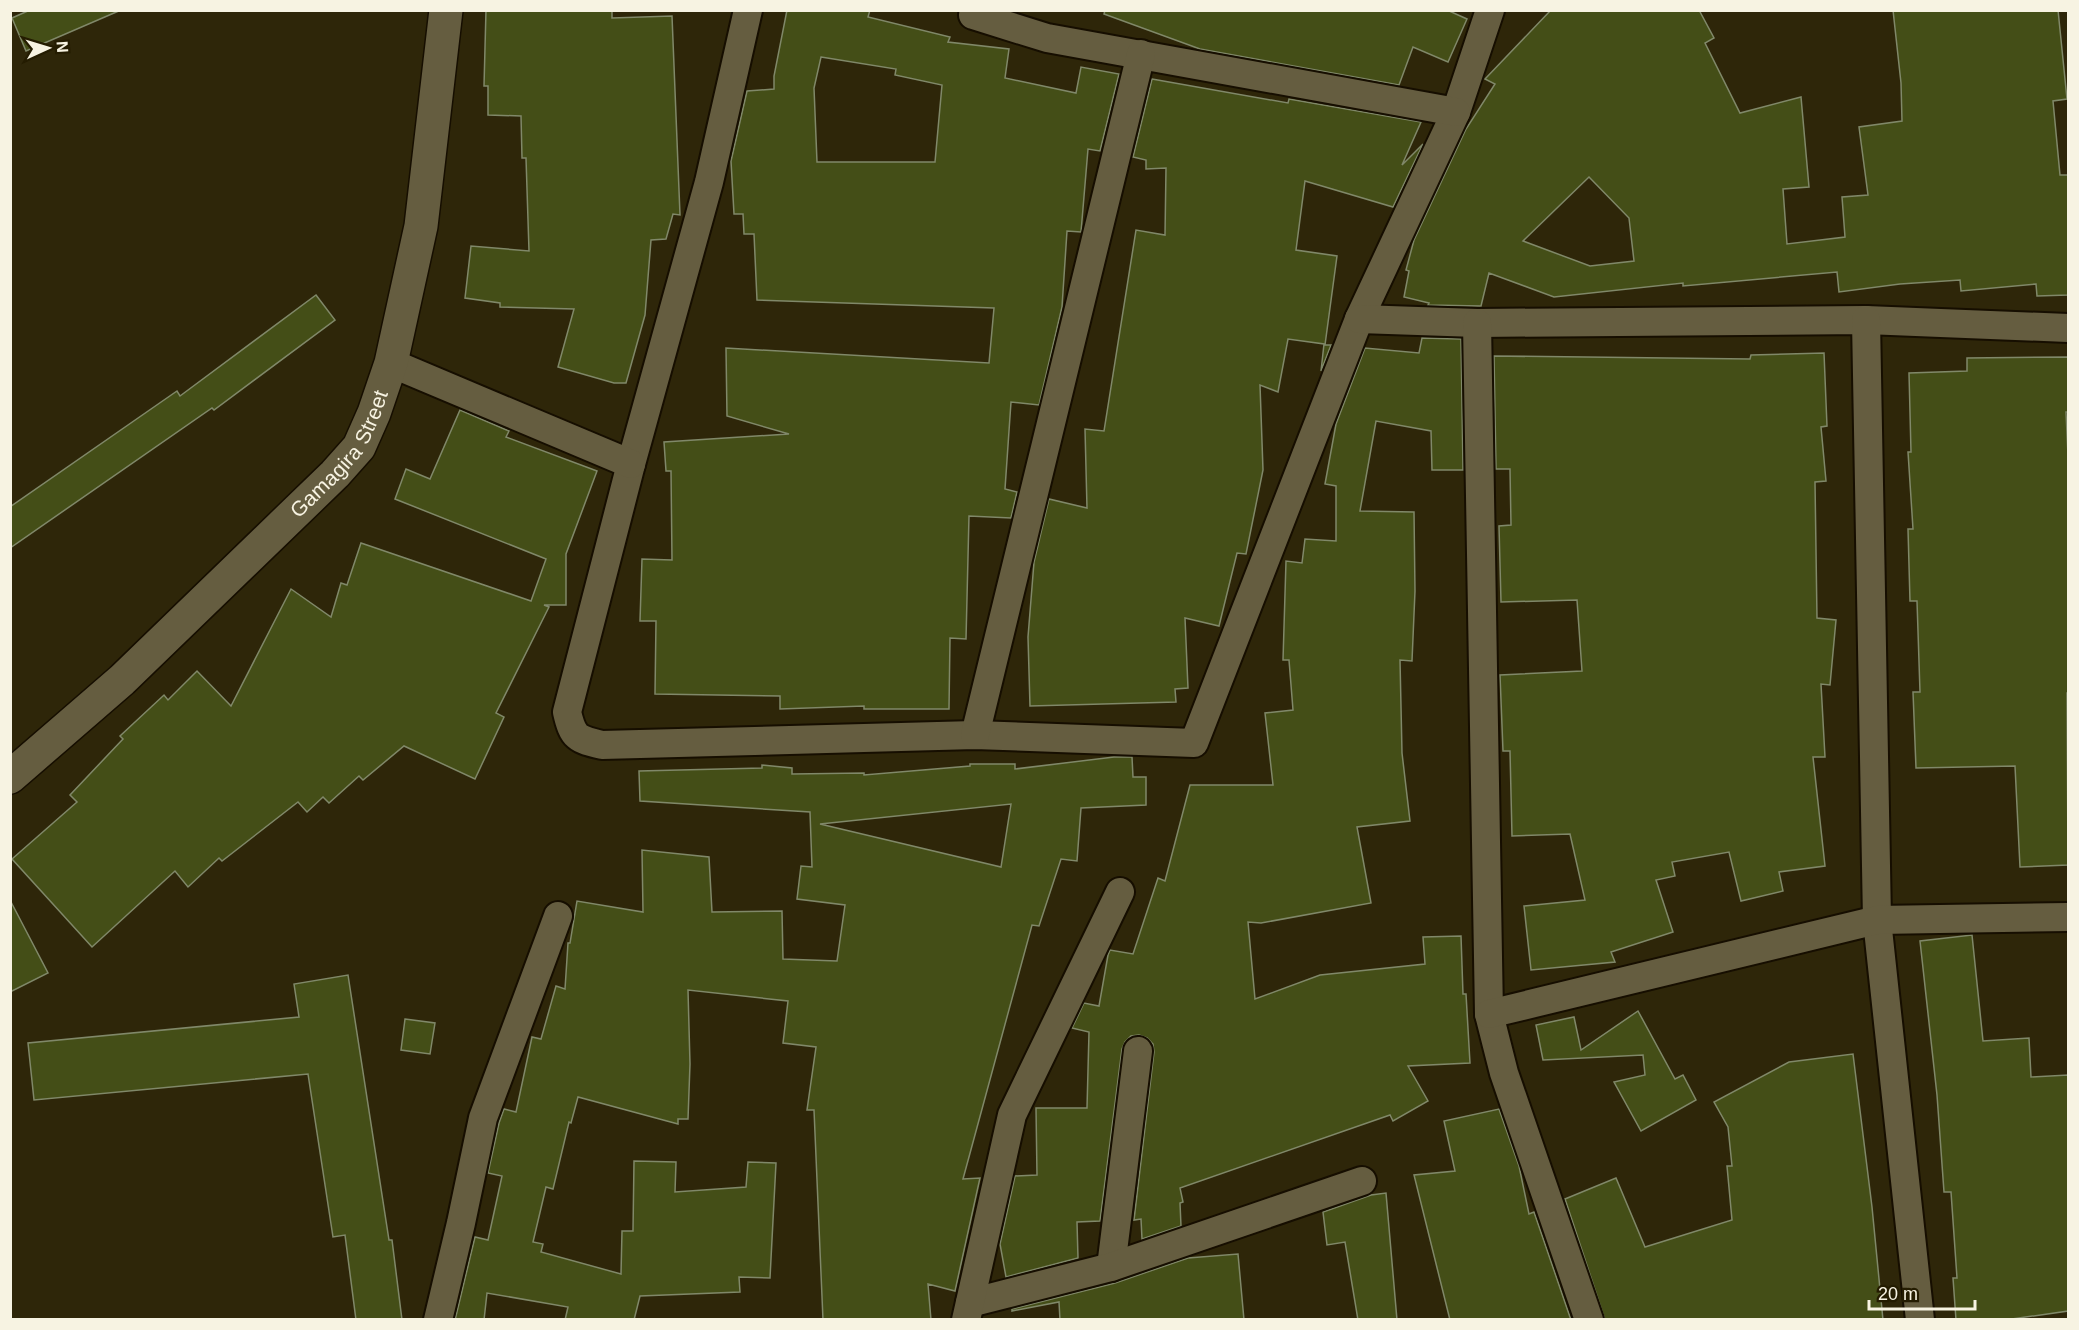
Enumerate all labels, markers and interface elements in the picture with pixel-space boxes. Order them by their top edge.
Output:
north arrow [18,18,78,78]
text: N [54,41,71,53]
street label: Gamagira Street [285,387,392,522]
scale bar [1869,1273,1976,1311]
text: 20 m [1878,1284,1918,1304]

